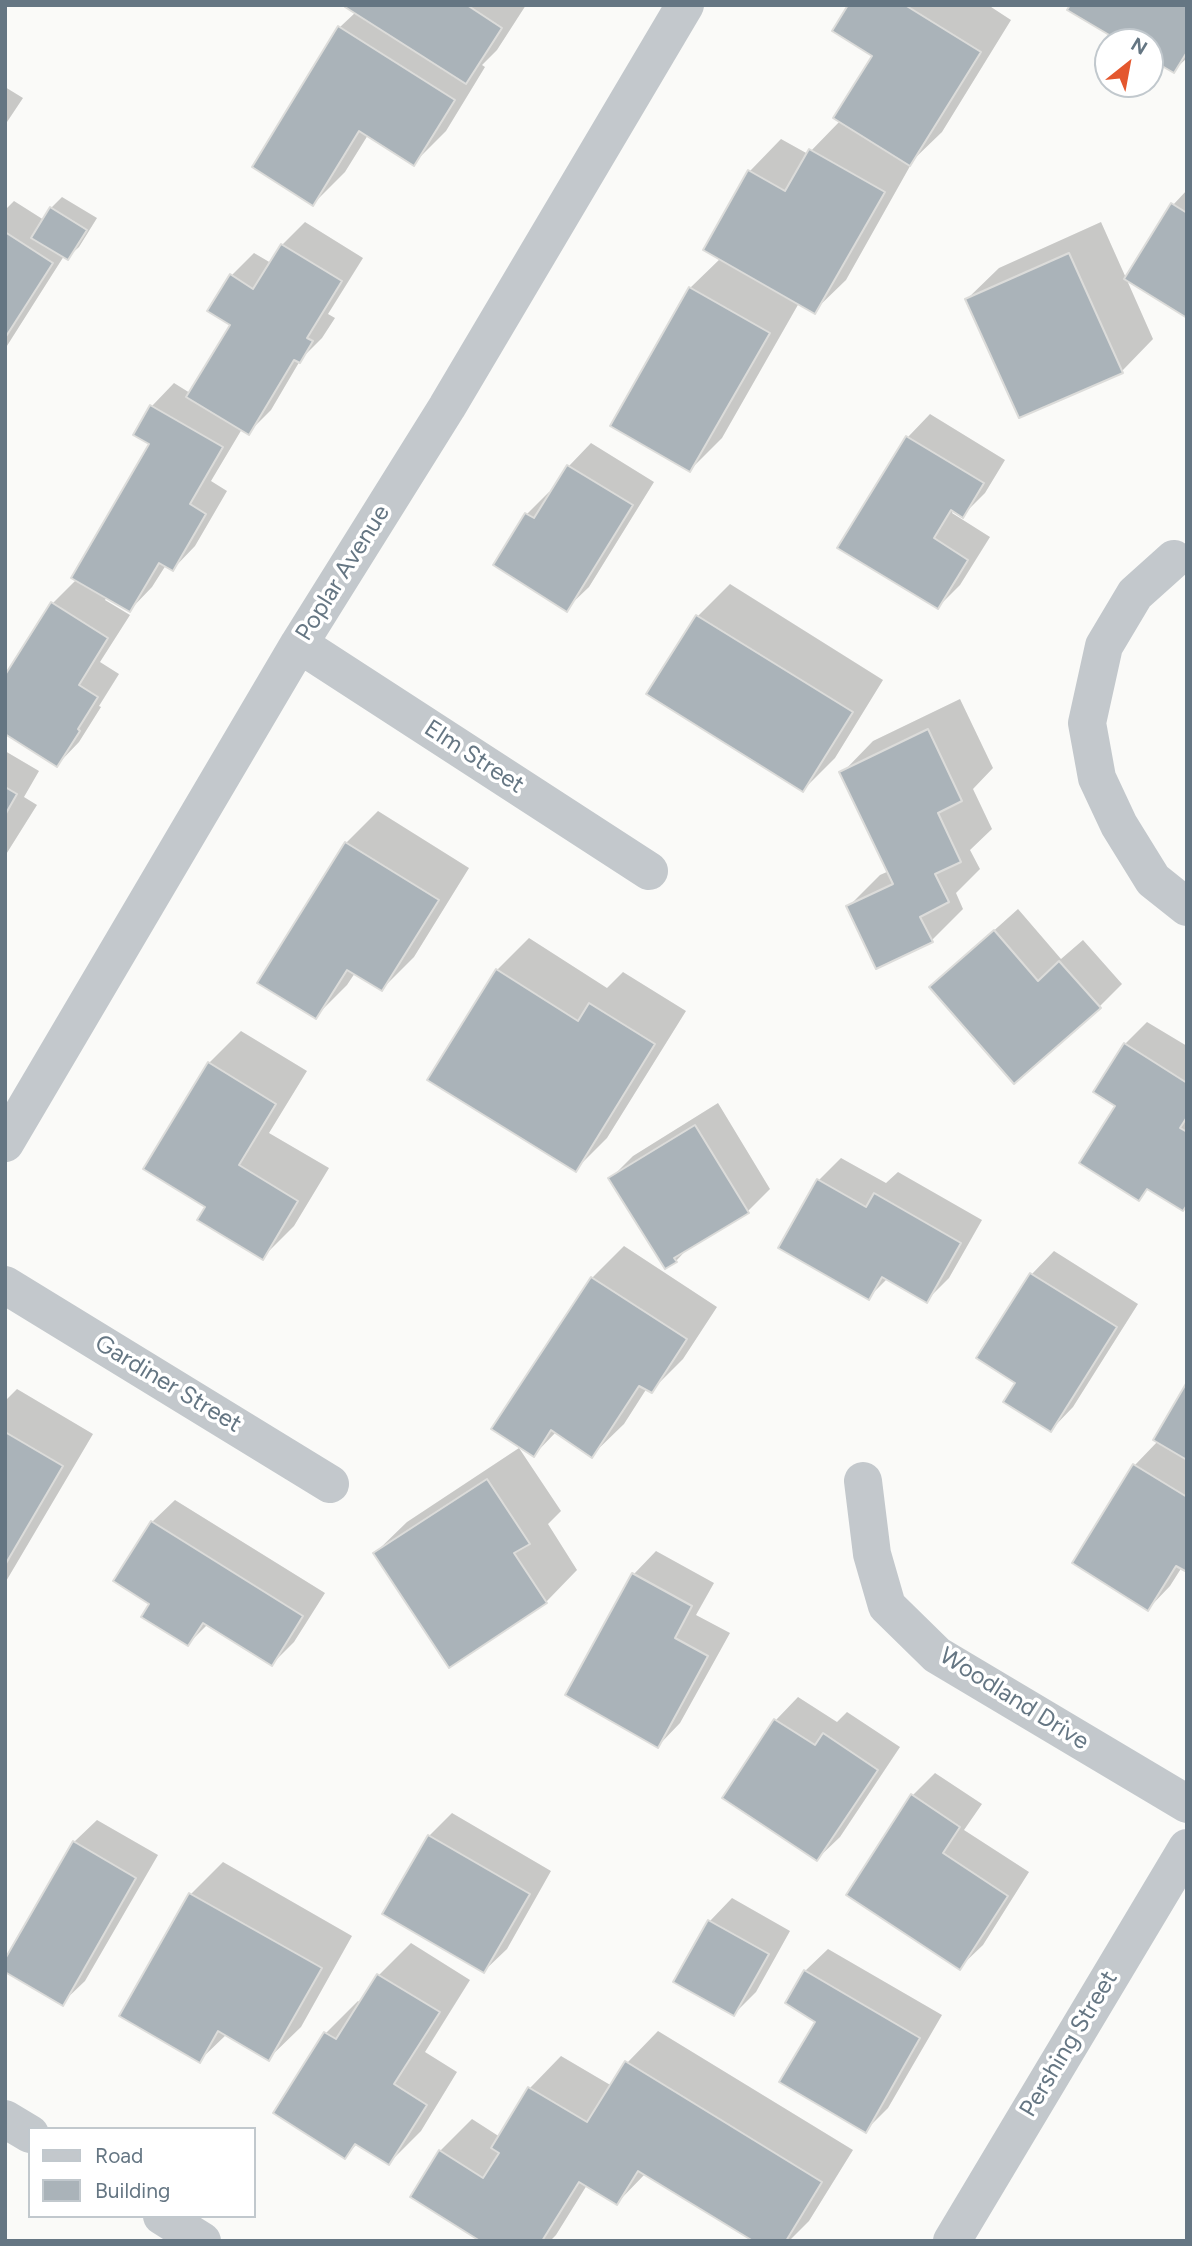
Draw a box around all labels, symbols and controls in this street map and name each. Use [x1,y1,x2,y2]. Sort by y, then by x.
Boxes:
north arrow [1094,28,1164,98]
text: N [1127,33,1151,60]
street label: Poplar Avenue [290,500,396,646]
street label: Elm Street [419,714,529,800]
street label: Gardiner Street [89,1329,247,1439]
street label: Woodland Drive [934,1642,1094,1756]
street label: Pershing Street [1014,1966,1124,2122]
legend [28,2127,256,2218]
text: Road [95,2143,143,2168]
text: Building [95,2178,170,2203]

